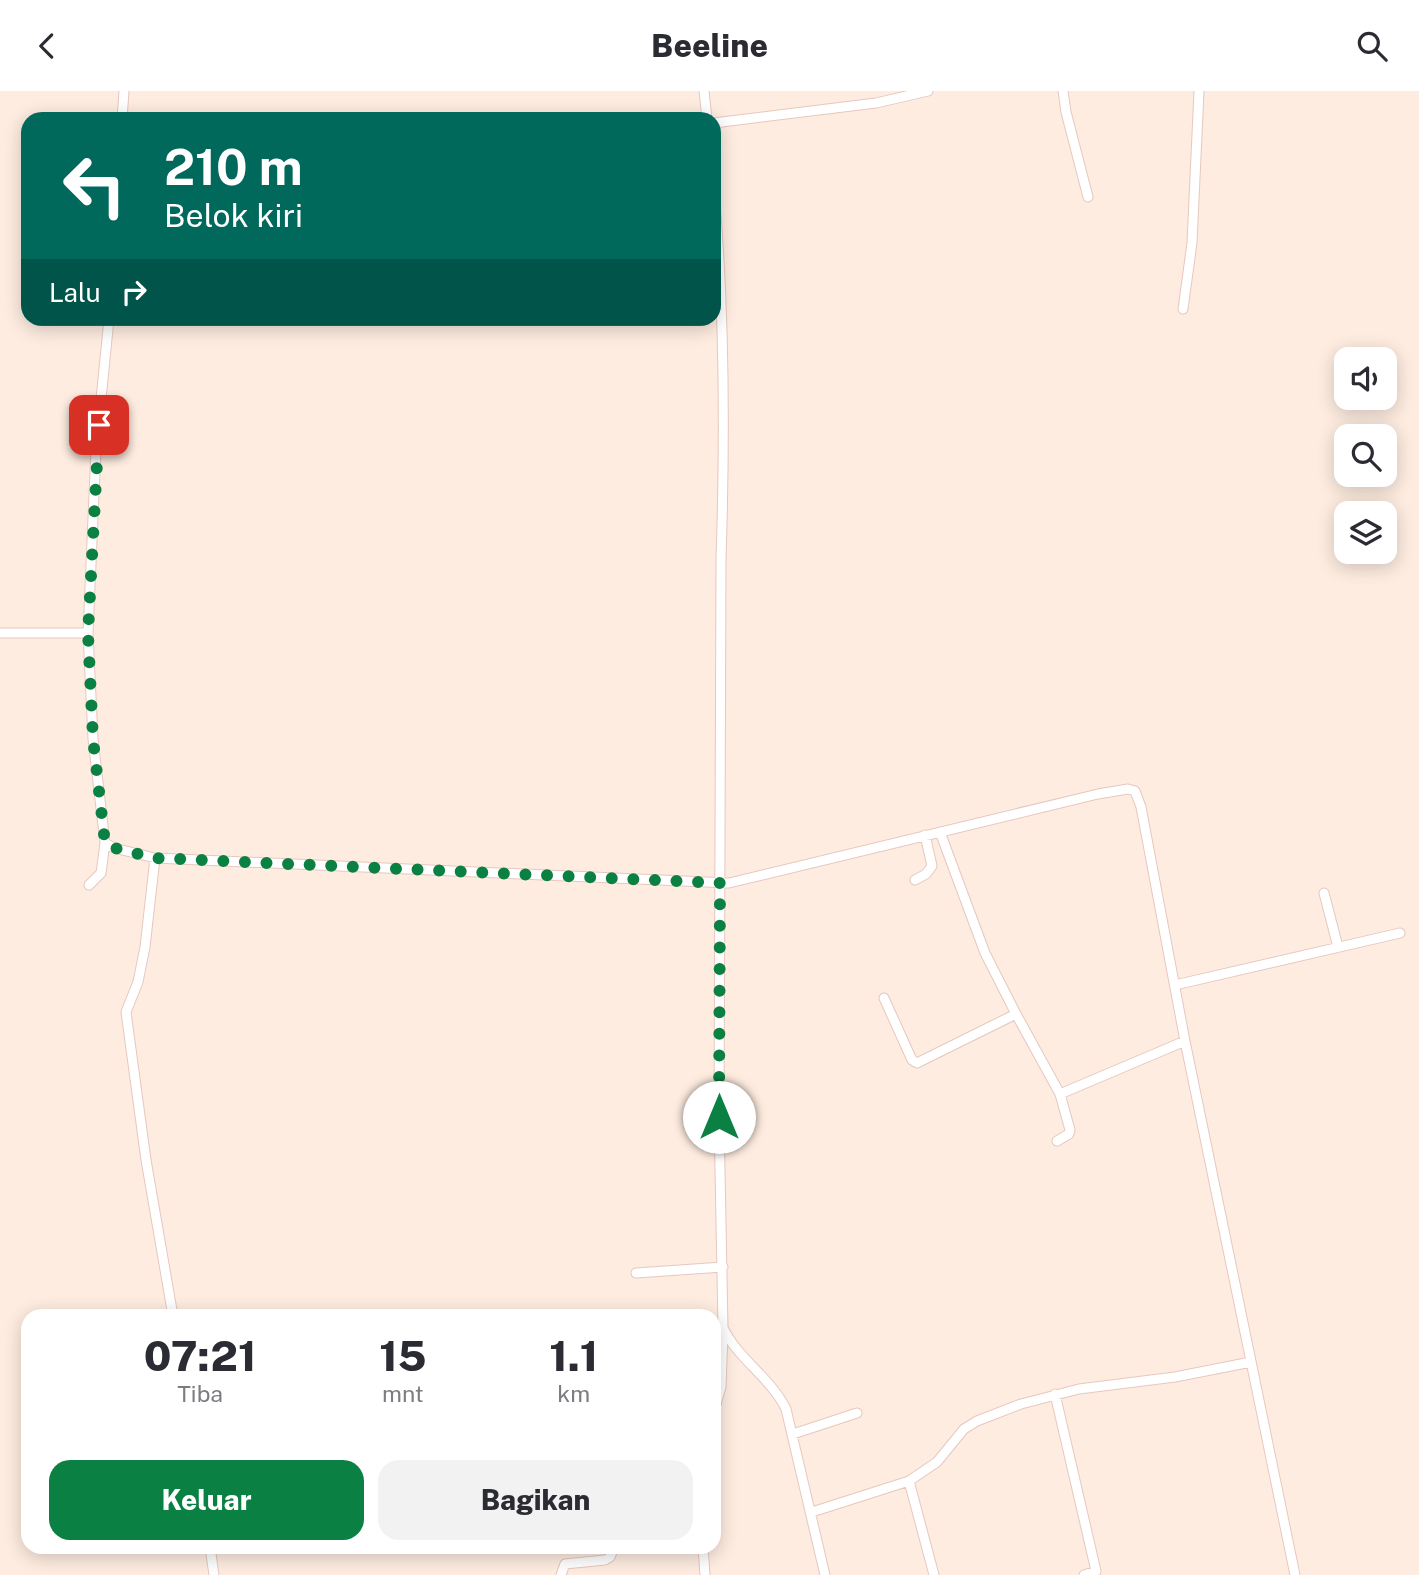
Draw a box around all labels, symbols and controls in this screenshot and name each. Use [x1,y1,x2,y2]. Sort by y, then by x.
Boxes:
icon: back [28,27,66,65]
text: Beeline [651,27,768,64]
icon: search [1353,27,1391,65]
text: 210 m [164,138,303,196]
icon: left [49,140,140,231]
text: Belok kiri [164,197,303,234]
icon: right [115,273,153,311]
text: Lalu [49,277,101,308]
map controls [1334,347,1397,564]
button: sound [1334,347,1397,410]
pin [69,395,129,455]
icon: arrive [80,406,118,444]
button: search [1334,424,1397,487]
button: layers [1334,501,1397,564]
position arrow [682,1080,756,1154]
text: 07:21 [144,1331,256,1380]
text: 15 [379,1331,427,1380]
text: 1.1 [549,1331,598,1380]
text: Tiba [177,1380,223,1407]
text: mnt [382,1380,424,1407]
text: km [557,1380,590,1407]
button: Keluar [49,1460,364,1540]
button: Bagikan [378,1460,693,1540]

